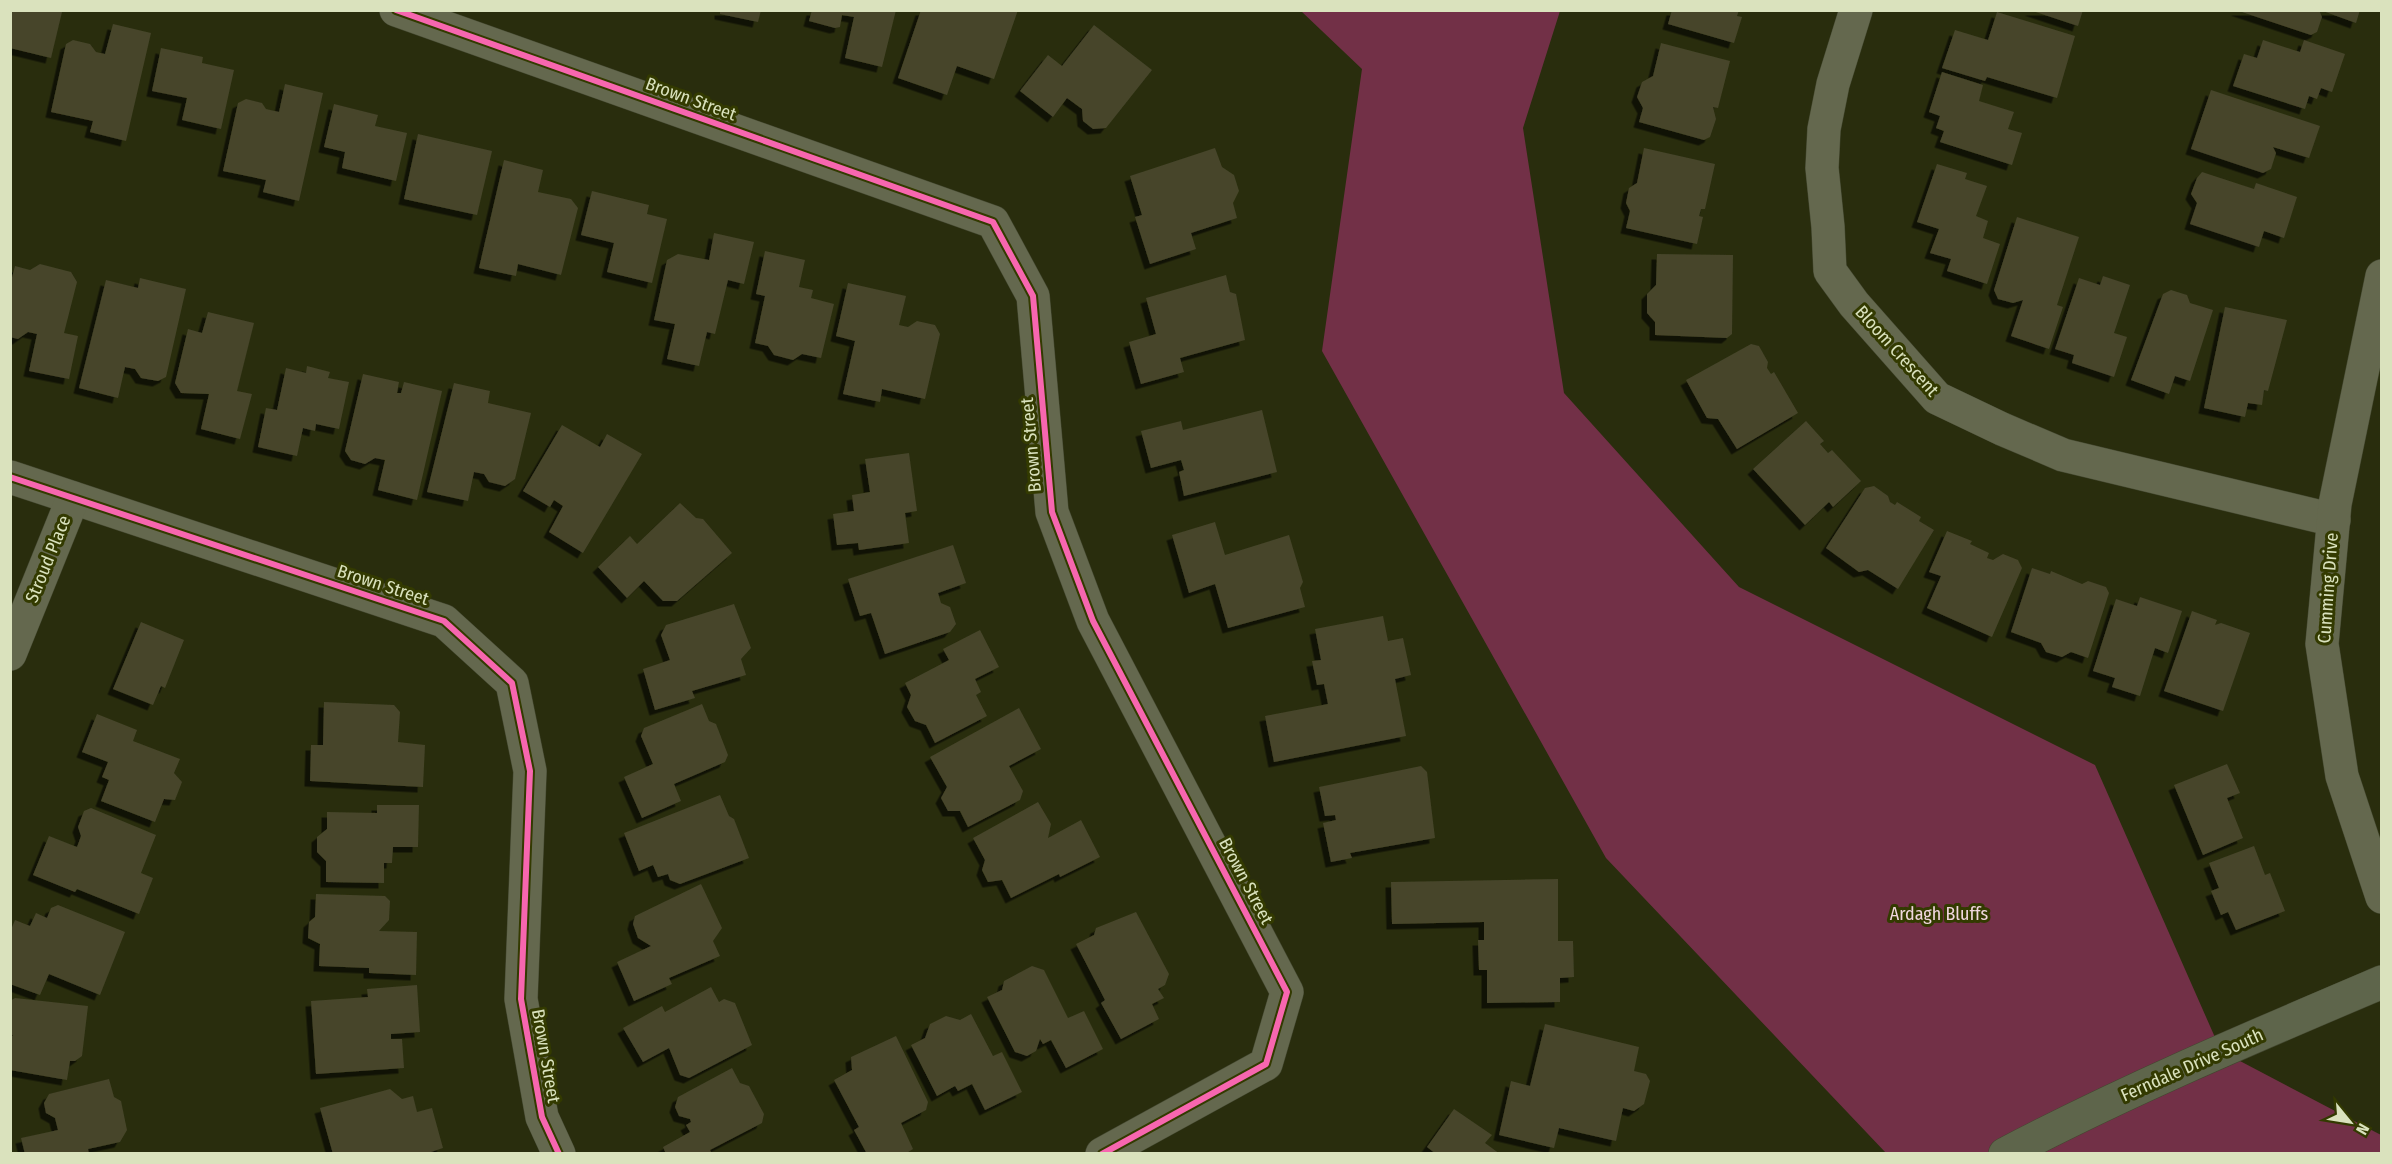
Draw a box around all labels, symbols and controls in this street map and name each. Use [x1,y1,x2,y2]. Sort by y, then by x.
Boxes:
street label: Brown Street [643,72,739,126]
street label: Bloom Crescent [1851,301,1944,401]
street label: Brown Street [1016,397,1046,493]
street label: Stroud Place [21,512,76,606]
street label: Cumming Drive [2313,532,2343,644]
street label: Brown Street [334,560,432,610]
street label: Brown Street [1214,834,1278,928]
park label: Ardagh Bluffs [1890,903,1988,925]
street label: Brown Street [527,1007,565,1105]
street label: Ferndale Drive South [2117,1024,2267,1106]
north arrow [2320,1092,2380,1152]
text: N [2352,1120,2373,1138]

